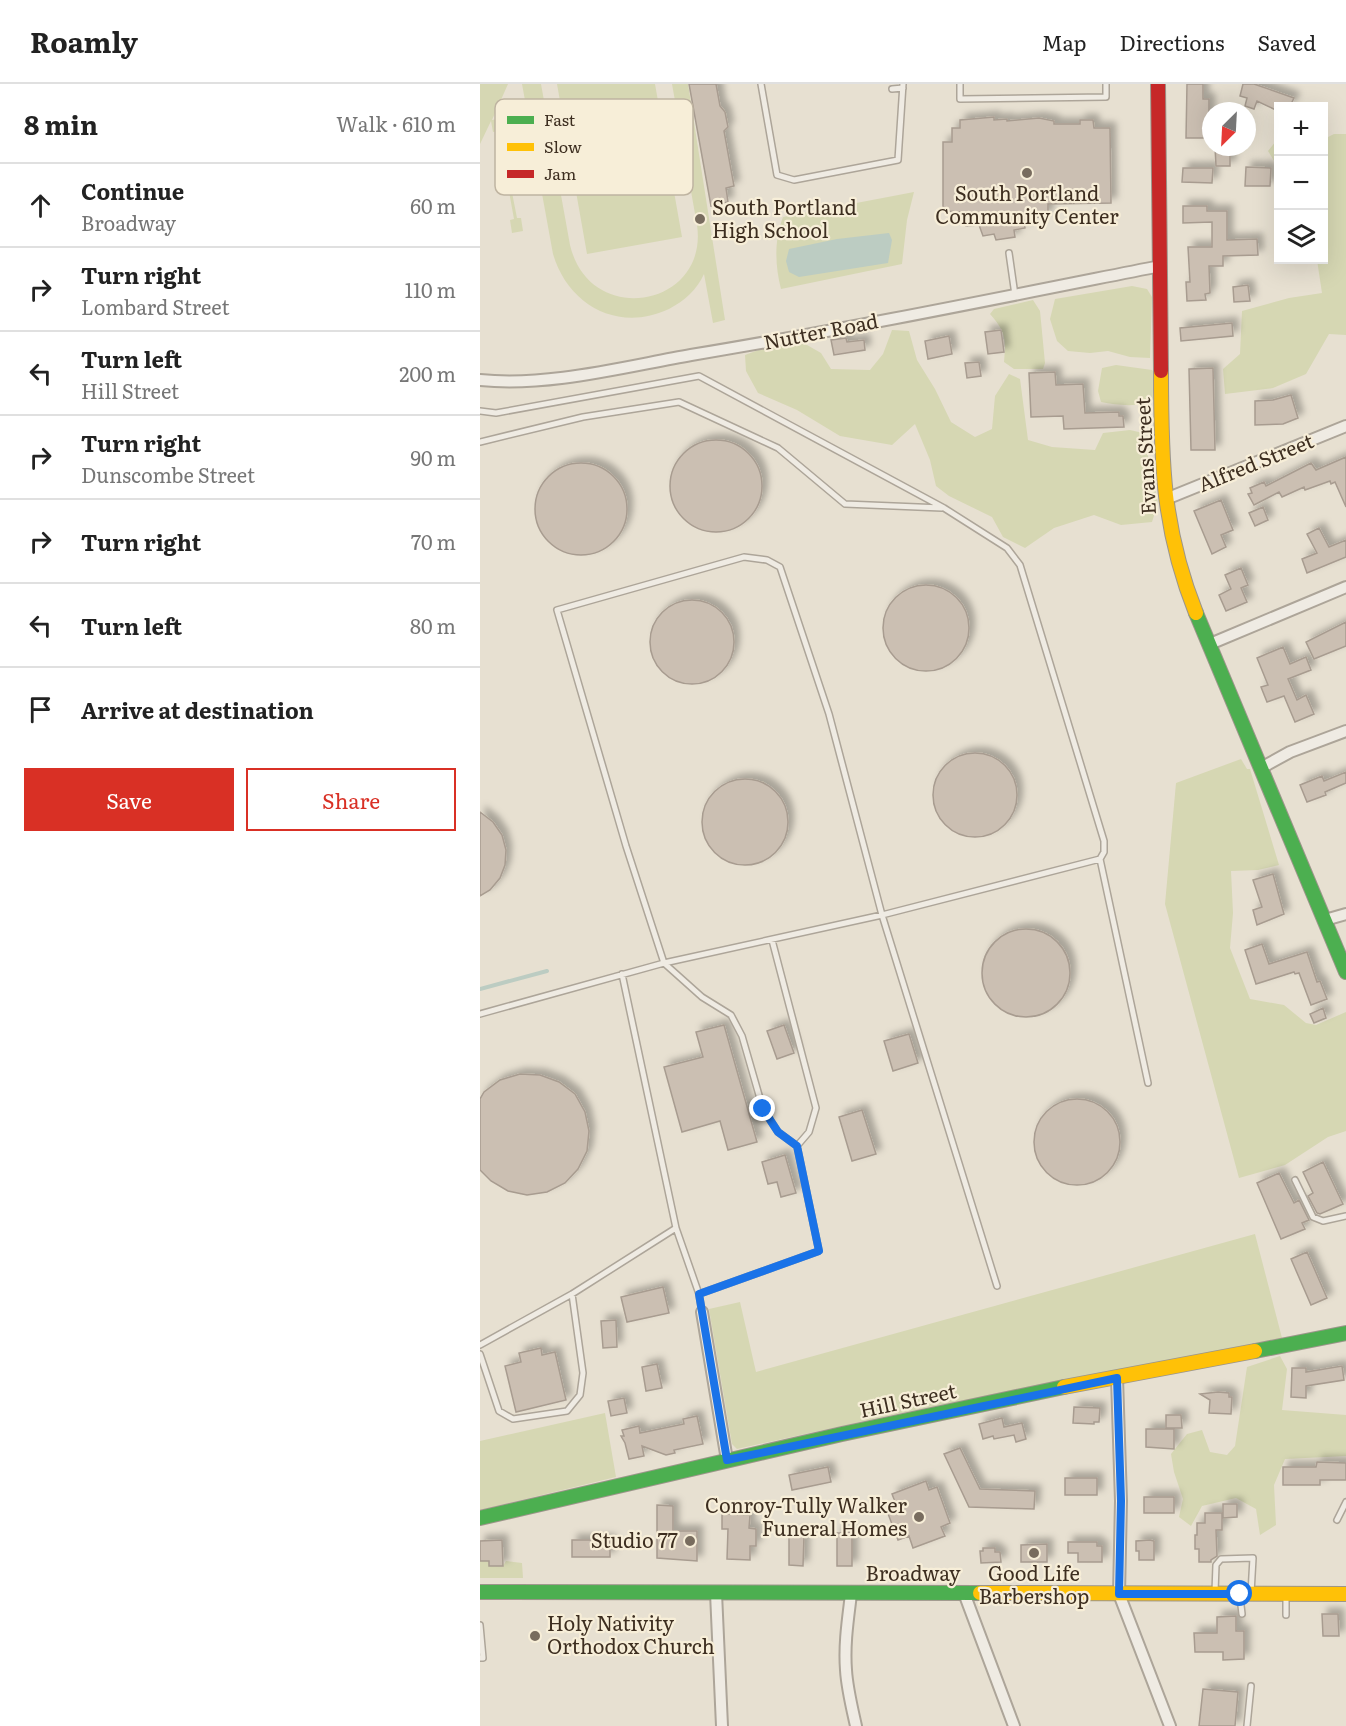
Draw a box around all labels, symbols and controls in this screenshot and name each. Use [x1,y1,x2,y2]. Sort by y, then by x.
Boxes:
text: Roamly [30,20,138,62]
text: Map [1042,26,1087,57]
text: Directions [1120,26,1225,57]
text: Saved [1258,26,1316,57]
legend [495,99,693,195]
north arrow [1202,102,1256,156]
map controls [1274,102,1328,264]
button: + [1274,102,1328,156]
text: 8 min [24,104,98,143]
text: Fast [544,107,576,131]
text: Walk · 610 m [336,108,456,138]
text: Slow [544,134,582,158]
button: − [1274,156,1328,210]
text: Jam [544,161,577,185]
marker: South Portland Community Center [1020,166,1034,180]
text: Continue [81,174,184,207]
place label: South Portland Community Center [935,177,1119,230]
icon: ahead [24,189,57,222]
text: 60 m [410,190,456,220]
place label: South Portland High School [712,191,857,244]
text: Broadway [81,207,176,237]
button: layers [1274,210,1328,264]
marker: South Portland High School [693,212,707,226]
text: Turn right [81,258,201,291]
icon: right [24,273,57,306]
text: 110 m [405,274,456,304]
text: Lombard Street [81,291,230,321]
street label: Nutter Road [761,304,881,356]
text: Turn left [81,342,182,375]
icon: left [24,357,57,390]
text: 200 m [399,358,456,388]
text: Hill Street [81,375,179,405]
street label: Evans Street [1126,397,1162,516]
street label: Alfred Street [1193,424,1318,498]
text: Turn right [81,426,201,459]
icon: right [24,441,57,474]
text: 90 m [411,442,456,472]
text: Dunscombe Street [81,459,255,489]
icon: right [24,525,57,558]
text: Turn right [81,525,201,558]
text: 70 m [411,526,456,556]
icon: left [24,609,57,642]
text: Turn left [81,609,182,642]
text: 80 m [410,610,456,640]
icon: arrive [24,693,57,726]
text: Arrive at destination [81,693,314,726]
button: Save [24,768,234,831]
button: Share [246,768,456,831]
route end [749,1095,775,1121]
street label: Hill Street [857,1374,959,1424]
place label: Conroy-Tully Walker Funeral Homes [705,1489,908,1542]
marker: Conroy-Tully Walker Funeral Homes [912,1510,926,1524]
place label: Studio 77 [591,1524,678,1554]
marker: Studio 77 [683,1534,697,1548]
marker: Good Life Barbershop [1027,1546,1041,1560]
street label: Broadway [866,1557,961,1587]
place label: Good Life Barbershop [979,1557,1089,1610]
route start [1226,1580,1252,1606]
place label: Holy Nativity Orthodox Church [547,1607,715,1660]
marker: Holy Nativity Orthodox Church [528,1629,542,1643]

